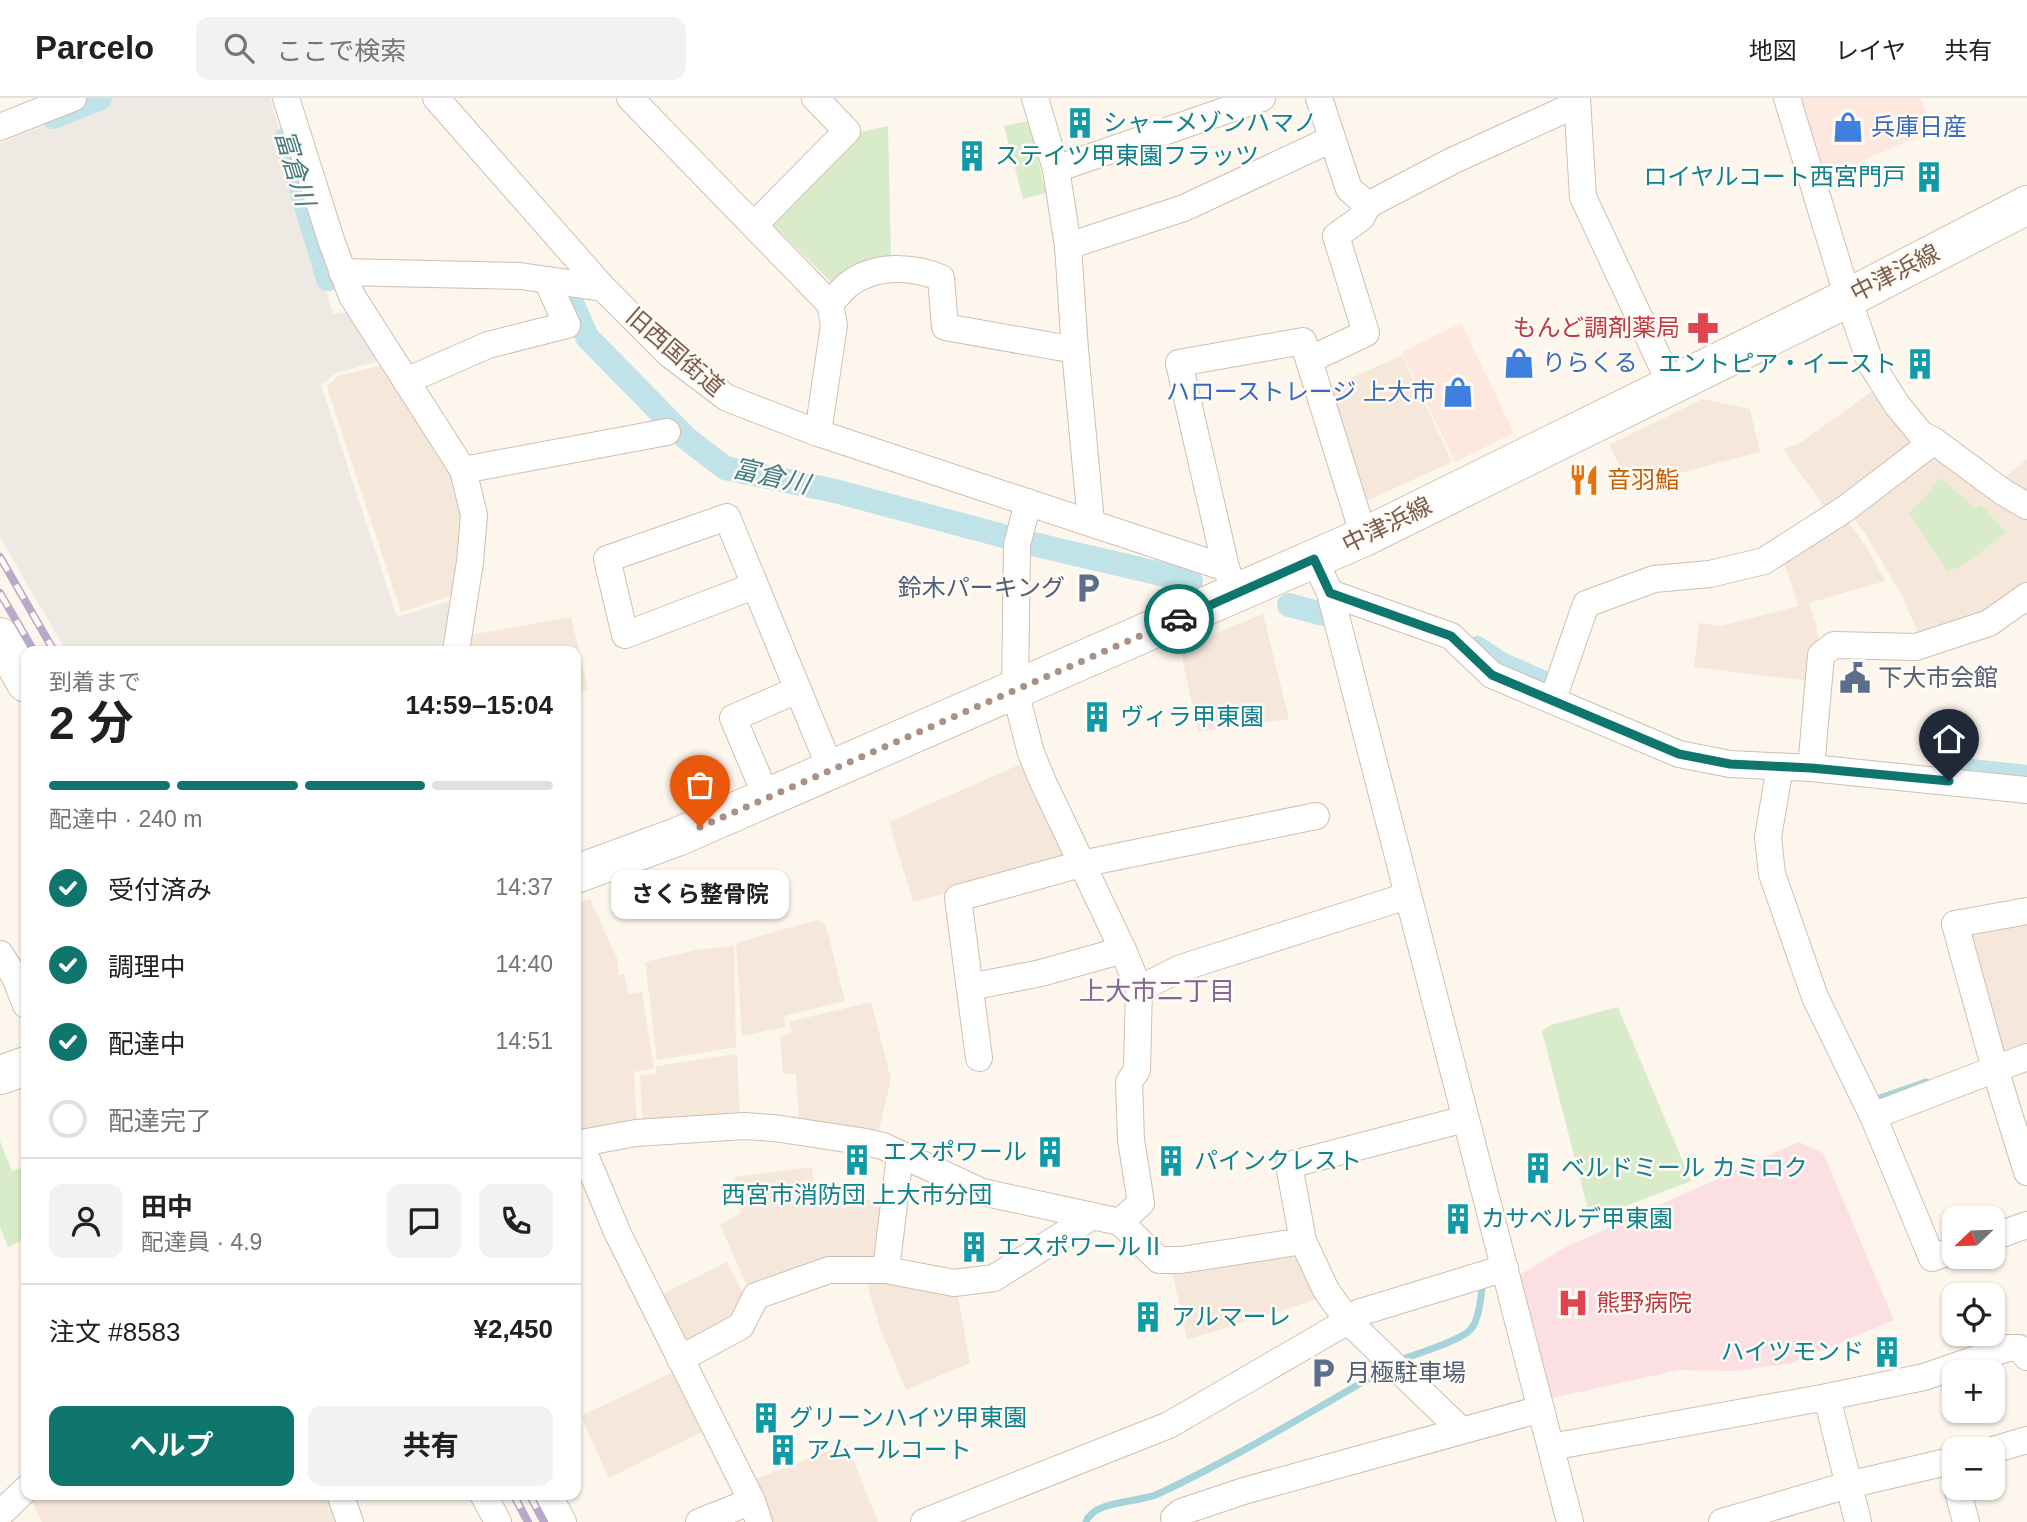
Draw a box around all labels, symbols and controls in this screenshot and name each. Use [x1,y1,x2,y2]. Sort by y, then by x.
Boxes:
search box [196,17,686,80]
text: Parcelo [35,29,154,66]
icon: search [220,29,258,67]
text: ここで検索 [276,36,406,66]
text: 地図 [1749,37,1797,64]
text: レイヤ [1835,37,1906,64]
text: 共有 [1944,37,1992,64]
building icon: シャーメゾンハマノ [1063,106,1097,140]
place label: シャーメゾンハマノ [1103,109,1317,136]
shop icon: 兵庫日産 [1831,110,1865,144]
place label: 兵庫日産 [1871,113,1967,140]
water label: 富倉川 [269,126,322,213]
building icon: ステイツ甲東園フラッツ [955,139,989,173]
place label: ステイツ甲東園フラッツ [995,142,1259,169]
building icon: ロイヤルコート西宮門戸 [1912,160,1946,194]
place label: ロイヤルコート西宮門戸 [1643,163,1906,190]
street label: 中津浜線 [1846,239,1944,306]
street label: 旧西国街道 [621,302,729,401]
pharmacy icon: もんど調剤薬局 [1686,311,1720,345]
place label: もんど調剤薬局 [1513,314,1680,341]
shop icon: りらくる [1502,346,1536,380]
building icon: エントピア・イースト [1903,347,1937,381]
place label: りらくる [1542,349,1638,376]
place label: エントピア・イースト [1658,350,1897,377]
shop icon: ハローストレージ 上大市 [1441,375,1475,409]
place label: ハローストレージ 上大市 [1166,378,1435,405]
water label: 富倉川 [730,453,815,500]
restaurant icon: 音羽鮨 [1567,463,1601,497]
place label: 音羽鮨 [1607,466,1679,493]
street label: 中津浜線 [1338,491,1436,558]
parking icon: 鈴木パーキング [1071,571,1105,605]
place label: 鈴木パーキング [898,574,1065,601]
courier [1144,584,1214,654]
icon: car [1160,600,1198,638]
public building icon: 下大市会館 [1838,661,1872,695]
place label: 下大市会館 [1878,664,1998,691]
text: 到着まで [49,669,141,695]
text: 14:59–15:04 [406,690,553,720]
text: 2 分 [49,697,133,749]
building icon: ヴィラ甲東園 [1080,700,1114,734]
place label: ヴィラ甲東園 [1120,703,1264,730]
pin [1919,709,1979,781]
icon: home [1930,720,1968,758]
pin [670,755,730,827]
icon: bag [681,766,719,804]
text: 配達中 · 240 m [49,806,202,832]
icon: check [49,869,87,907]
callout: さくら整骨院 [611,869,789,918]
text: 14:37 [495,874,553,900]
text: 受付済み [108,875,212,905]
text: さくら整骨院 [631,881,769,907]
icon: check [49,946,87,984]
text: 14:40 [495,951,553,977]
text: 調理中 [108,952,186,982]
district label: 上大市二丁目 [1079,976,1235,1006]
icon: check [49,1023,87,1061]
text: 14:51 [495,1028,553,1054]
text: 配達中 [108,1029,186,1059]
text: 配達完了 [108,1106,212,1136]
building icon: エスポワール [1033,1135,1067,1169]
place label: エスポワール [883,1138,1027,1165]
building icon: 西宮市消防団 上大市分団 [840,1143,874,1177]
building icon: パインクレスト [1154,1144,1188,1178]
place label: パインクレスト [1194,1147,1362,1174]
building icon: ベルドミール カミロク [1521,1151,1555,1185]
place label: ベルドミール カミロク [1561,1154,1808,1181]
place label: 西宮市消防団 上大市分団 [722,1181,992,1208]
button: person [49,1184,123,1258]
button: chat [387,1184,461,1258]
button: phone [479,1184,553,1258]
text: 田中 [141,1192,193,1222]
building icon: カサベルデ甲東園 [1441,1202,1475,1236]
place label: カサベルデ甲東園 [1481,1205,1673,1232]
north arrow [1942,1206,2006,1269]
map controls [1942,1206,2005,1500]
text: 配達員 · 4.9 [141,1229,262,1255]
building icon: エスポワールⅡ [957,1230,991,1264]
place label: エスポワールⅡ [997,1233,1165,1260]
button: locate [1942,1283,2005,1346]
hospital icon: 熊野病院 [1556,1286,1590,1320]
place label: 熊野病院 [1596,1289,1692,1316]
building icon: アルマーレ [1131,1300,1165,1334]
place label: アルマーレ [1171,1303,1291,1330]
text: ¥2,450 [473,1314,553,1344]
text: 注文 #8583 [49,1317,181,1347]
building icon: ハイツモンド [1870,1335,1904,1369]
place label: ハイツモンド [1720,1338,1864,1365]
parking icon: 月極駐車場 [1306,1356,1340,1390]
place label: 月極駐車場 [1346,1359,1466,1386]
button: + [1942,1360,2005,1423]
building icon: グリーンハイツ甲東園 [749,1401,783,1435]
place label: グリーンハイツ甲東園 [789,1404,1027,1431]
button: ヘルプ [49,1406,294,1486]
button: 共有 [308,1406,553,1486]
building icon: アムールコート [766,1433,800,1467]
place label: アムールコート [806,1436,972,1463]
button: − [1942,1437,2005,1500]

